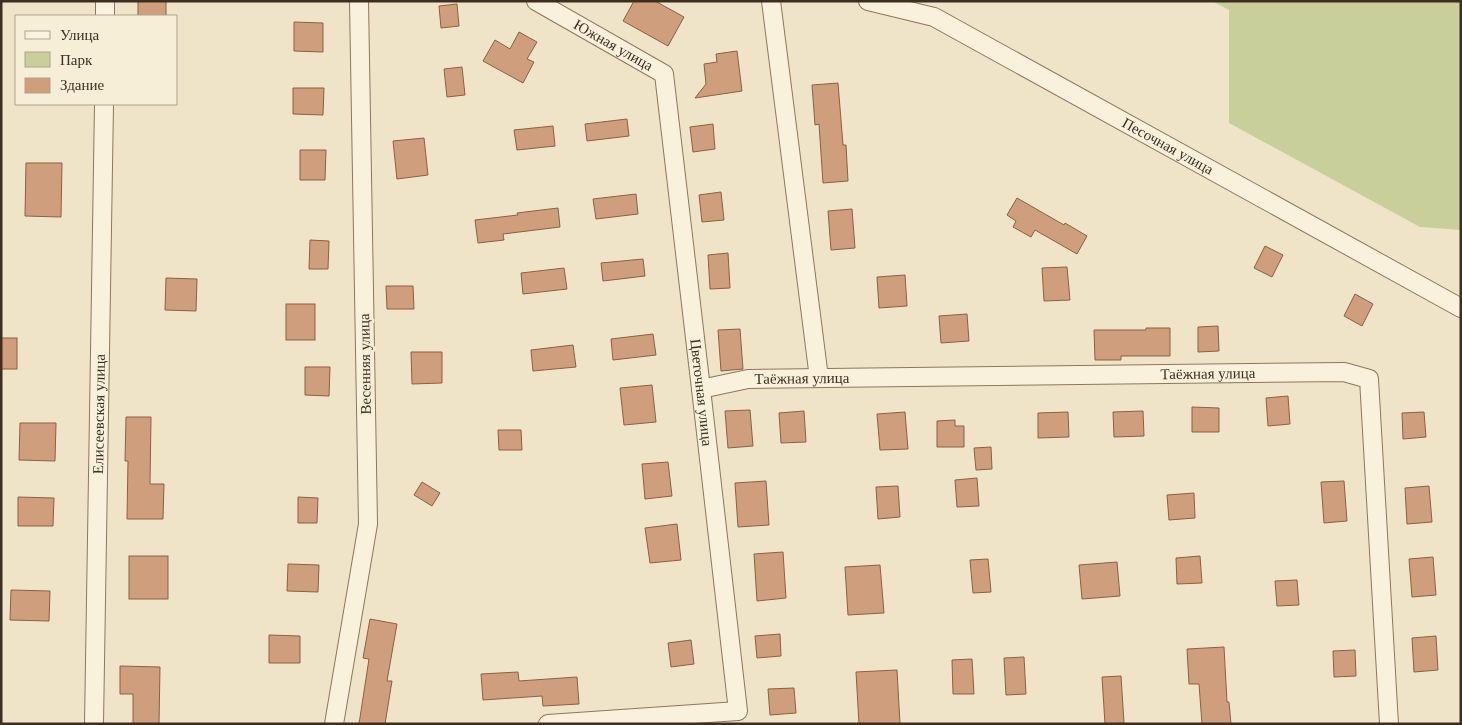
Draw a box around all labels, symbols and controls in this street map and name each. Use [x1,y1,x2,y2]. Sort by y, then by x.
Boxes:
legend [15,15,178,105]
street label: Южная улица [571,16,656,74]
text: Улица [60,27,99,43]
text: Парк [60,52,93,68]
text: Здание [60,77,104,93]
street label: Песочная улица [1119,115,1216,178]
street label: Весенняя улица [356,313,374,415]
street label: Цветочная улица [687,338,716,447]
street label: Елисеевская улица [90,354,108,474]
street label: Таёжная улица [1160,365,1256,382]
street label: Таёжная улица [754,370,850,387]

